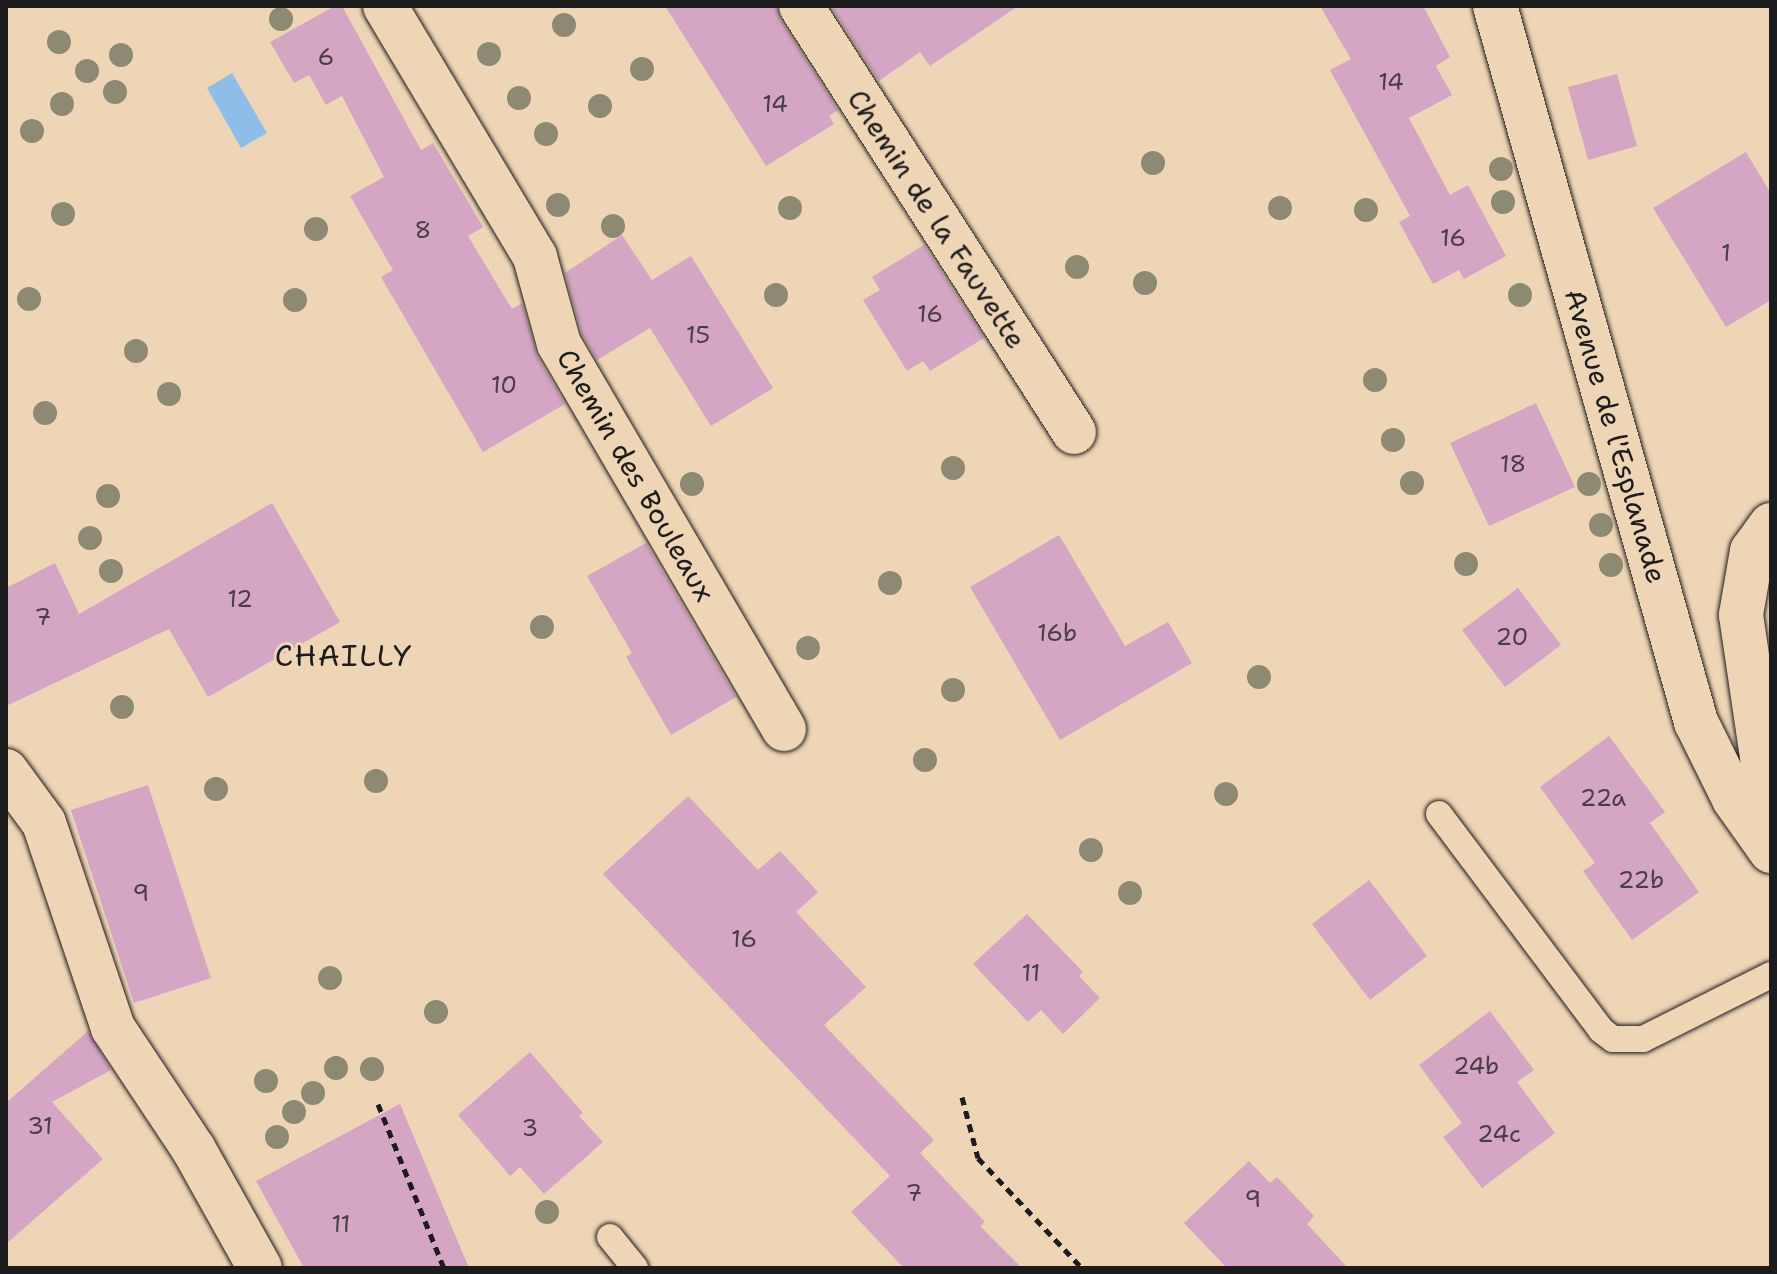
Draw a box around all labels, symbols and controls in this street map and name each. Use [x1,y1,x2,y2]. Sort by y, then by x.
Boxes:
house number: 6 [318,44,334,72]
house number: 14 [1378,69,1404,97]
street label: Chemin de la Fauvette [841,83,1033,355]
house number: 14 [762,91,788,119]
house number: 8 [415,217,431,245]
house number: 16 [1440,225,1466,253]
house number: 1 [1721,240,1731,268]
street label: Avenue de l'Esplanade [1558,285,1674,587]
house number: 16 [917,301,943,329]
house number: 15 [686,322,710,350]
street label: Chemin des Bouleaux [550,343,722,607]
house number: 10 [491,372,517,400]
house number: 18 [1500,451,1526,479]
house number: 12 [227,586,253,614]
house number: 7 [35,604,51,632]
house number: 16b [1037,620,1077,648]
house number: 20 [1496,624,1528,652]
district label: CHAILLY [275,638,413,674]
house number: 22a [1580,785,1626,813]
house number: 22b [1618,867,1664,895]
house number: 9 [133,880,149,908]
house number: 16 [731,926,757,954]
house number: 11 [1021,960,1041,988]
house number: 24b [1453,1053,1499,1081]
house number: 31 [27,1113,53,1141]
house number: 3 [522,1115,538,1143]
house number: 24c [1477,1121,1521,1149]
house number: 7 [906,1180,922,1208]
house number: 9 [1245,1186,1261,1214]
house number: 11 [331,1211,351,1239]

